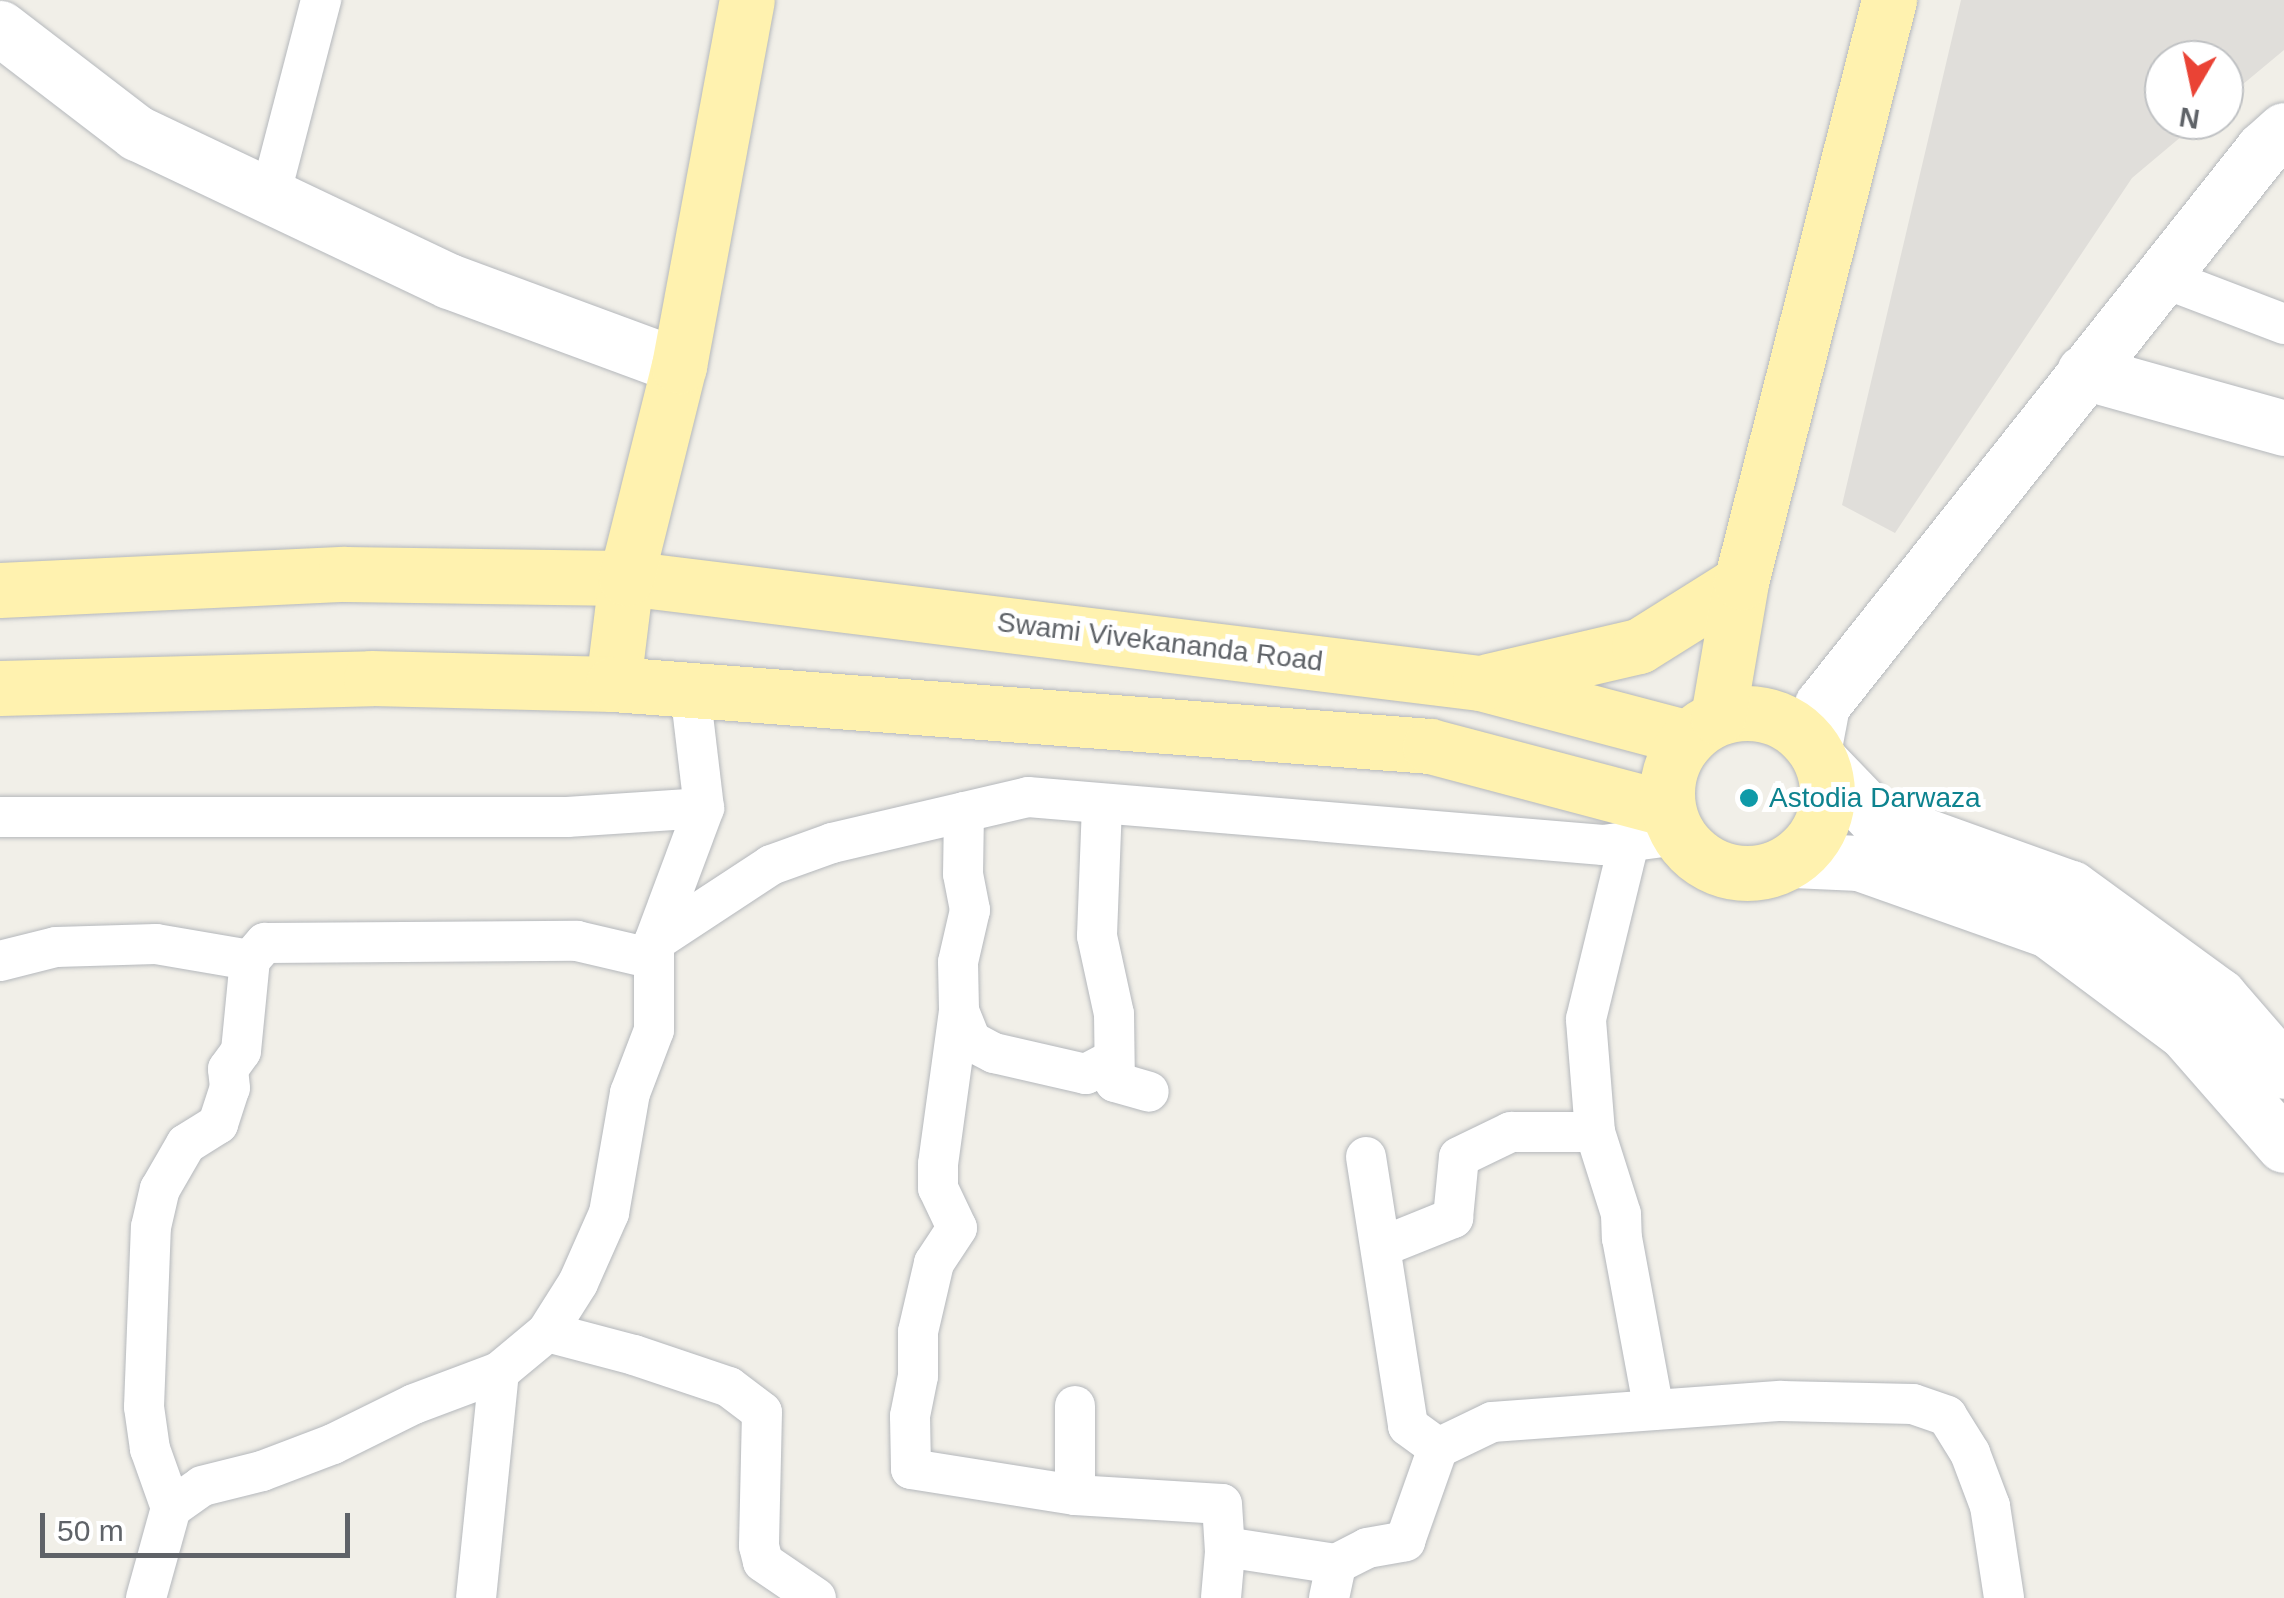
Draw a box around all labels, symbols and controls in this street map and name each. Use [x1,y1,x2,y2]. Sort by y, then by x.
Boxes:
north arrow [2144,40,2244,140]
text: N [2177,101,2202,135]
street label: Swami Vivekananda Road [995,605,1325,679]
place label: Astodia Darwaza [1769,781,1981,815]
marker: Astodia Darwaza [1738,787,1760,809]
scale bar [45,1493,355,1555]
text: 50 m [57,1514,124,1547]

